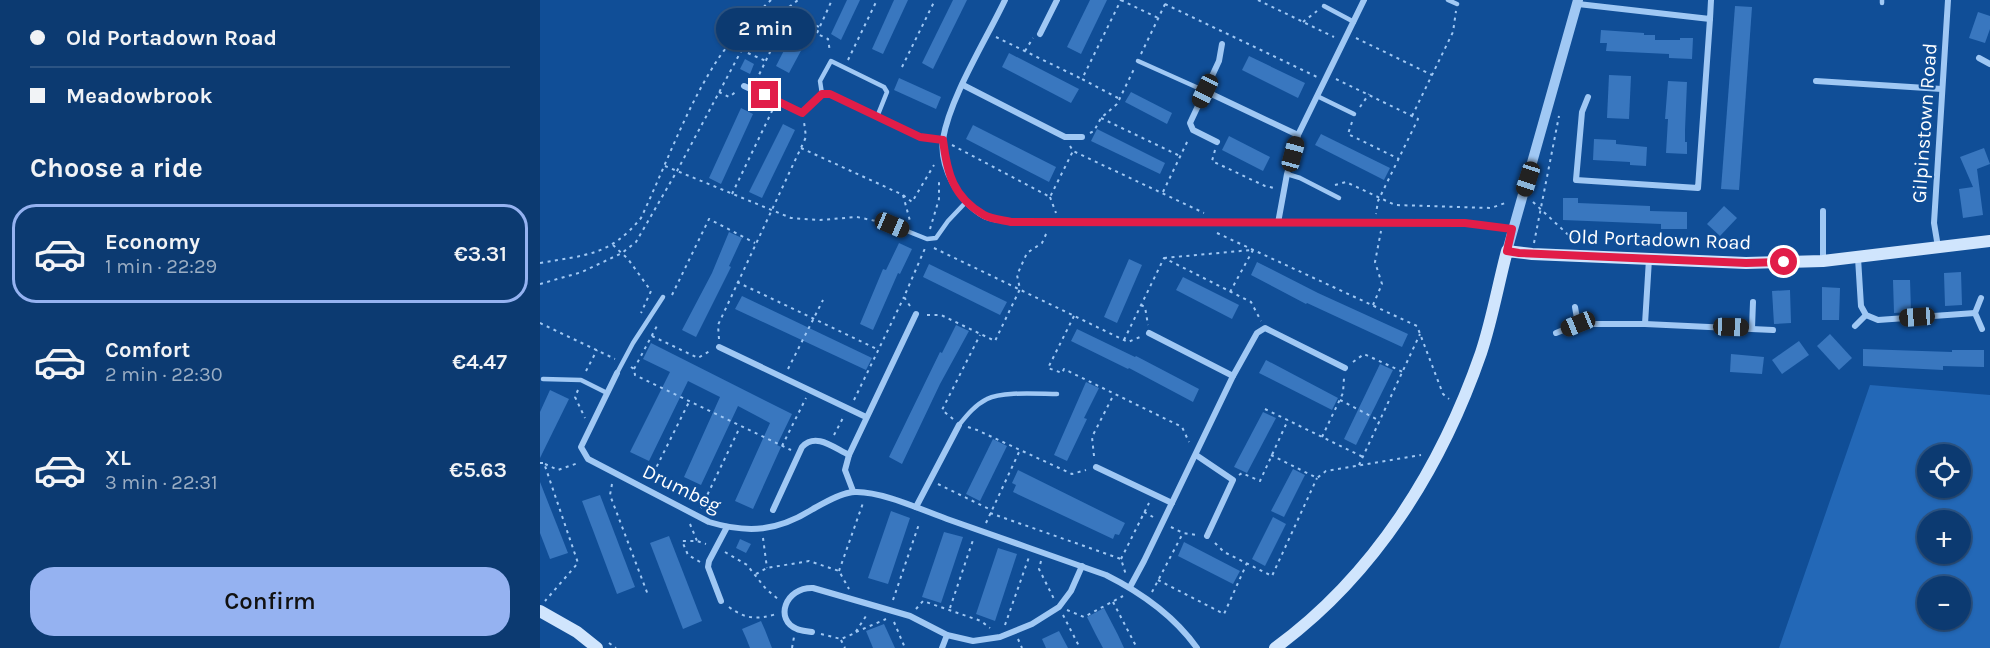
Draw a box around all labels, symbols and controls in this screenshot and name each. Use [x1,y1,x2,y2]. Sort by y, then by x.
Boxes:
callout: 2 min [716,8,814,50]
text: 2 min [738,17,793,40]
text: Old Portadown Road [66,25,277,51]
street label: Gilpinstown Road [1907,42,1942,204]
car [1189,71,1221,111]
route end [751,81,778,108]
text: Meadowbrook [66,83,212,109]
car [1280,134,1306,174]
text: Choose a ride [30,152,203,184]
car [1514,159,1542,199]
car [872,210,912,240]
street label: Old Portadown Road [1568,225,1752,254]
icon: car [33,227,87,281]
text: Economy [105,229,200,255]
text: €3.31 [454,241,507,267]
route start [1770,248,1797,275]
text: 1 min · 22:29 [105,255,217,278]
car [1898,307,1936,327]
car [1558,309,1598,339]
car [1713,317,1749,337]
icon: car [33,335,87,389]
text: Comfort [105,337,190,363]
text: €4.47 [452,349,507,375]
text: 2 min · 22:30 [105,363,223,386]
icon: car [33,443,87,497]
map controls [1917,444,1971,630]
button: locate [1917,444,1971,498]
text: XL [105,445,131,471]
text: €5.63 [449,457,507,483]
street label: Drumbeg [639,460,725,517]
text: 3 min · 22:31 [105,471,218,494]
button: + [1917,510,1971,564]
button: Confirm [30,567,510,636]
button: − [1917,576,1971,630]

